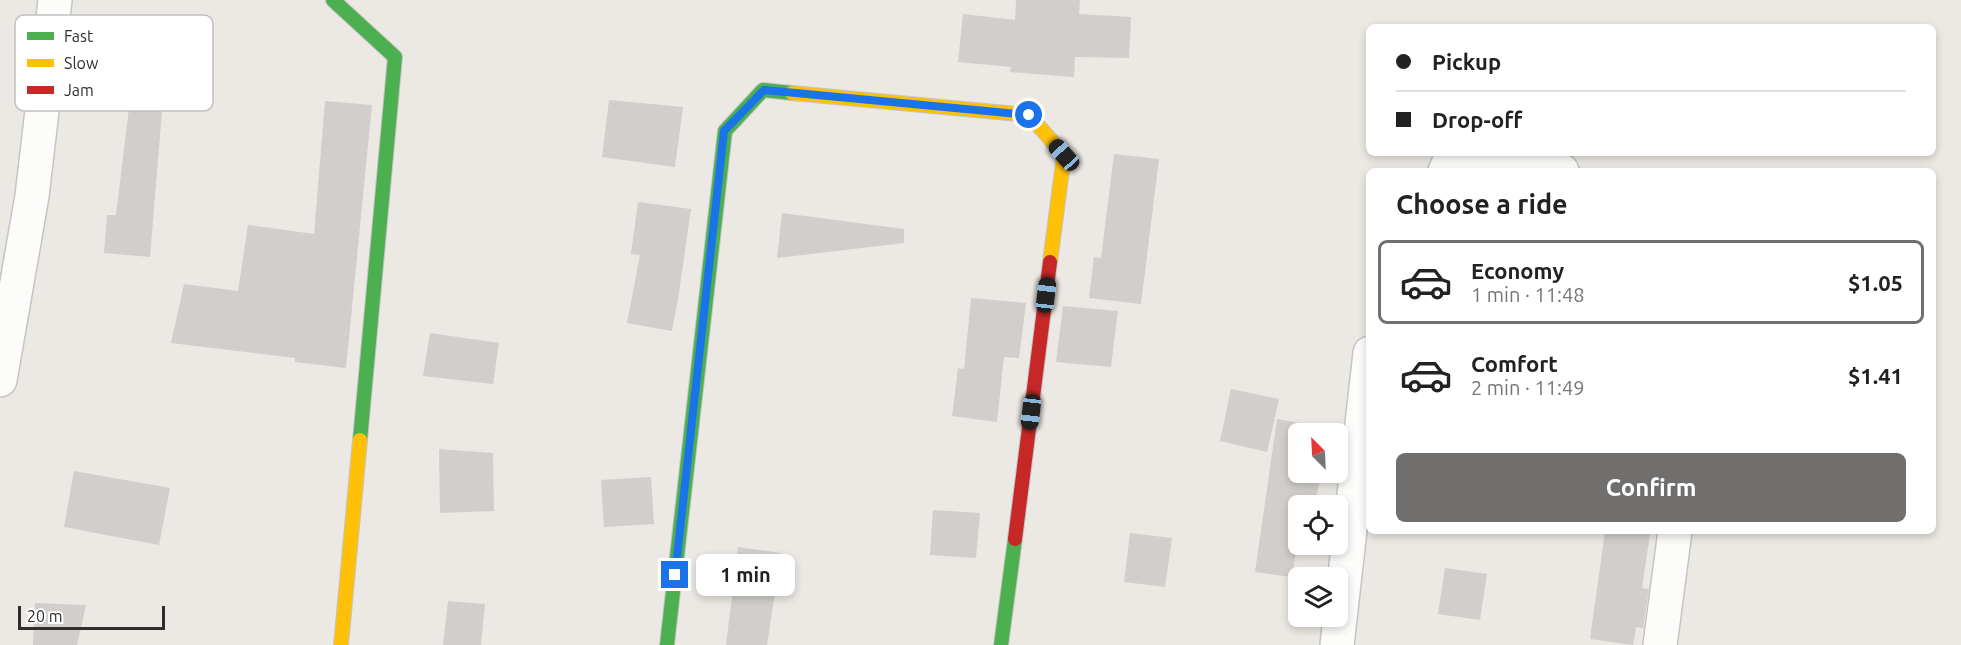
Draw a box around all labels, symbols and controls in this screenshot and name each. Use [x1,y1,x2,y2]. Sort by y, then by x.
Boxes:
legend [15,15,213,111]
text: Fast [64,27,94,45]
text: Pickup [1432,49,1501,74]
text: Slow [64,54,99,72]
text: Jam [64,81,94,99]
route start [1015,101,1042,128]
text: Drop-off [1432,107,1522,132]
car [1045,136,1083,174]
text: Choose a ride [1396,189,1568,219]
icon: car [1399,255,1453,309]
text: Economy [1471,258,1564,283]
text: $1.05 [1848,270,1903,295]
car [1035,276,1057,314]
text: 1 min · 11:48 [1471,283,1585,306]
icon: car [1399,348,1453,402]
text: Comfort [1471,351,1558,376]
text: $1.41 [1848,363,1903,388]
text: 2 min · 11:49 [1471,376,1585,399]
car [1020,393,1042,431]
north arrow [1288,423,1348,483]
map controls [1288,423,1348,627]
button: Confirm [1396,453,1906,522]
button: locate [1288,495,1348,555]
callout: 1 min [696,554,795,596]
route end [661,561,688,588]
text: 1 min [720,563,771,586]
button: layers [1288,567,1348,627]
scale bar [18,603,165,630]
text: 20 m [27,607,63,625]

